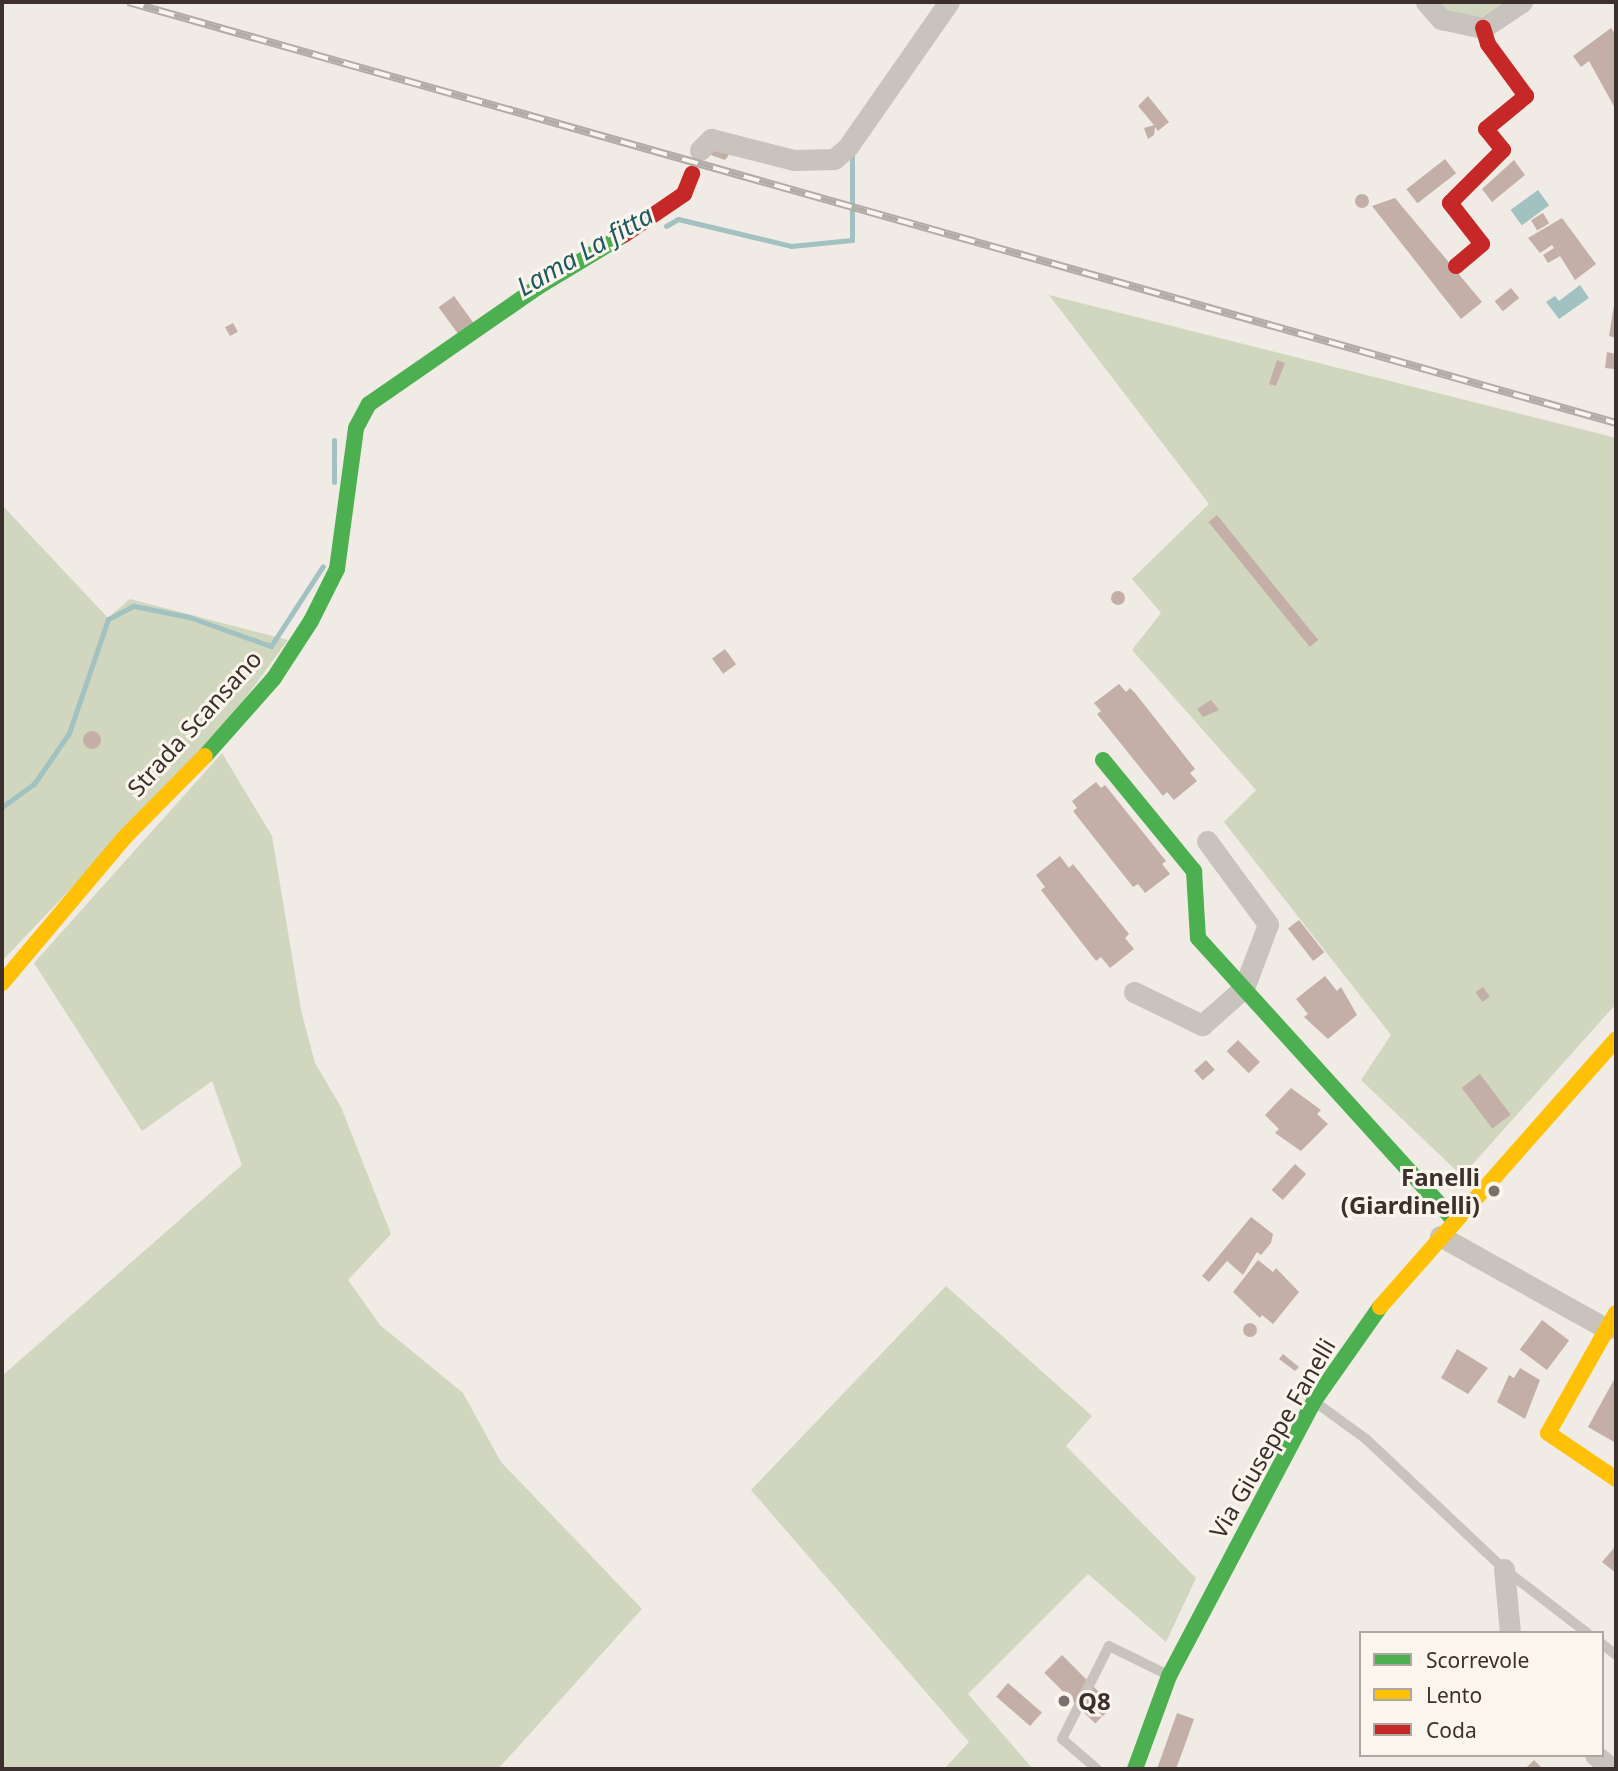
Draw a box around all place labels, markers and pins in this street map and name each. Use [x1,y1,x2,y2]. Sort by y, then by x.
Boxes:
place label: Fanelli (Giardinelli) [1341,1163,1480,1219]
marker: Fanelli (Giardinelli) [1486,1183,1502,1199]
place label: Q8 [1078,1687,1111,1715]
marker: Q8 [1056,1693,1072,1709]

